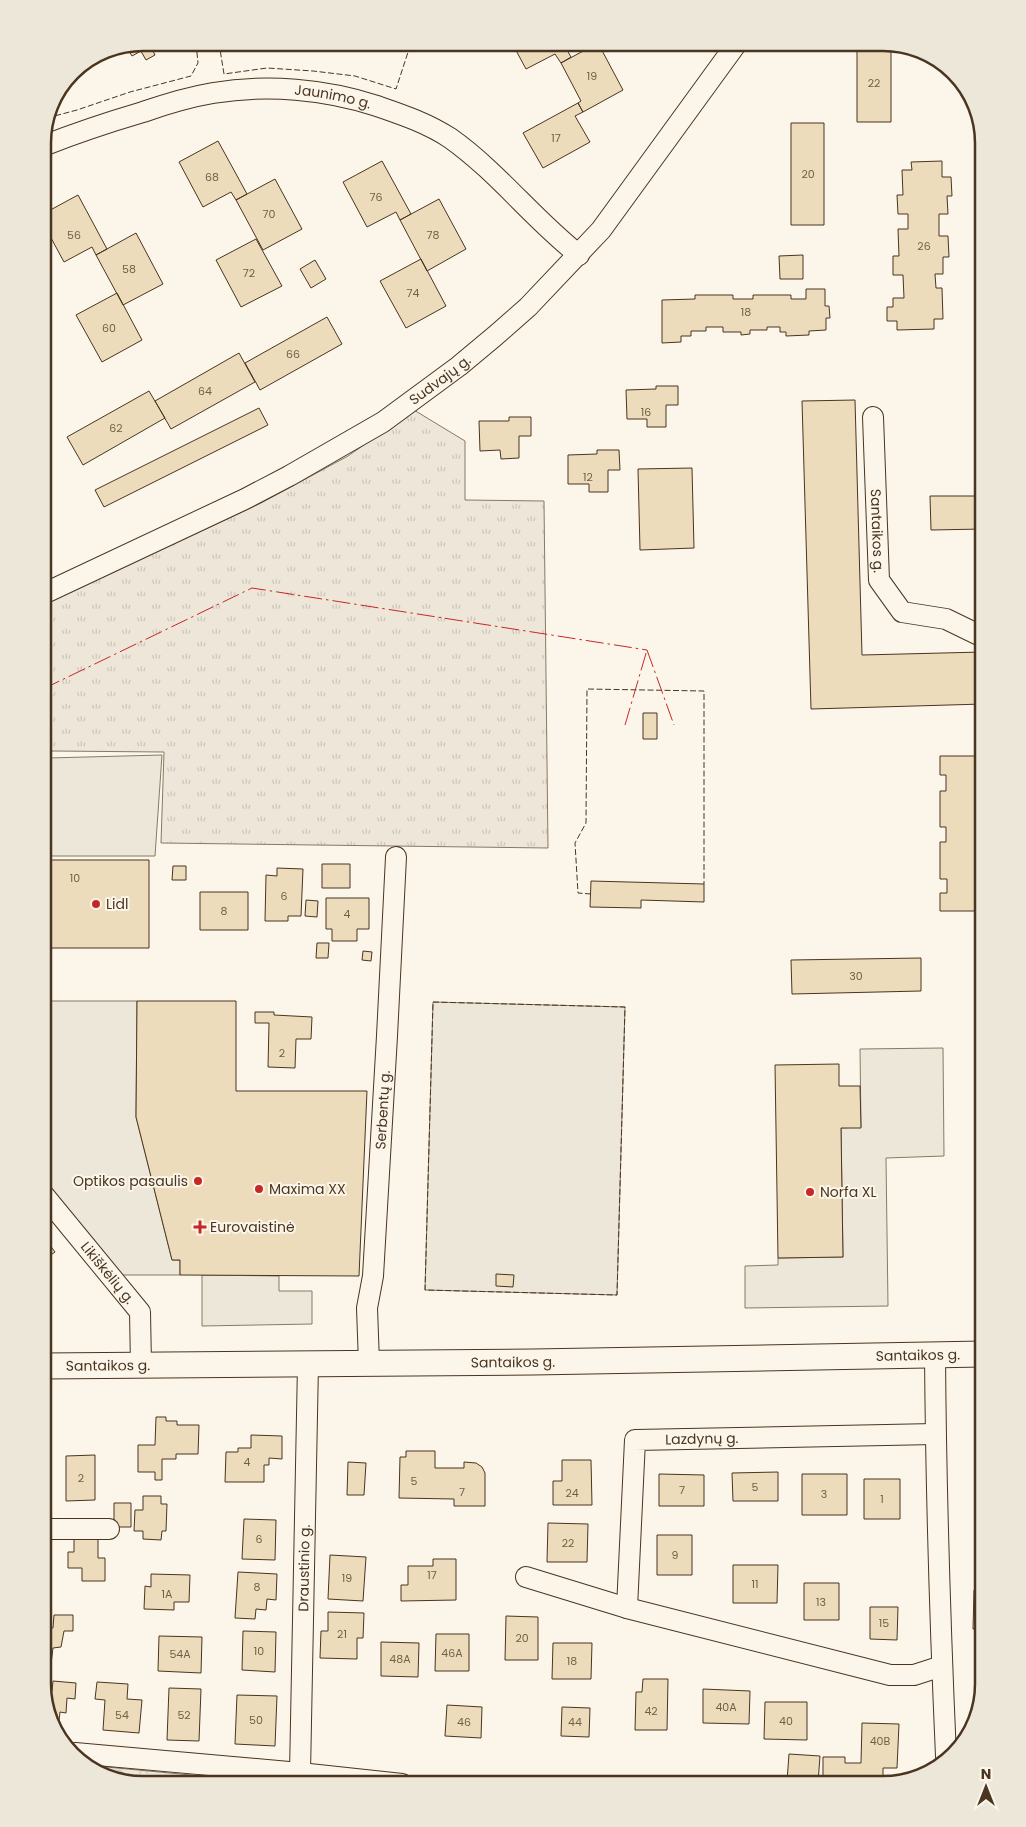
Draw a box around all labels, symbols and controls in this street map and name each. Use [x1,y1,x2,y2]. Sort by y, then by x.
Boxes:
house number: 19 [587,68,597,84]
house number: 22 [868,75,880,91]
street label: Jaunimo g. [294,80,374,114]
house number: 17 [551,130,561,146]
house number: 20 [801,166,815,182]
house number: 68 [205,169,219,185]
house number: 76 [370,189,383,205]
house number: 70 [263,206,276,222]
house number: 56 [67,227,81,243]
house number: 78 [427,227,440,243]
house number: 26 [917,238,931,254]
house number: 58 [122,261,136,277]
house number: 72 [243,265,255,281]
house number: 74 [407,285,420,301]
house number: 18 [741,304,751,320]
house number: 60 [102,320,116,336]
house number: 66 [286,346,300,362]
street label: Sudvajų g. [405,350,475,410]
house number: 64 [198,383,212,399]
house number: 16 [641,404,651,420]
house number: 62 [109,420,123,436]
house number: 12 [583,469,593,485]
street label: Santaikos g. [866,488,889,573]
house number: 10 [70,870,80,886]
house number: 6 [281,888,288,904]
place label: Lidl [106,894,128,914]
marker: Lidl [90,898,102,910]
house number: 8 [221,903,228,919]
house number: 4 [344,906,351,922]
house number: 30 [849,968,863,984]
house number: 2 [279,1045,285,1061]
street label: Serbentų g. [370,1070,395,1150]
place label: Optikos pasaulis [73,1171,188,1191]
marker: Optikos pasaulis [192,1175,204,1187]
place label: Maxima XX [269,1179,346,1199]
place label: Norfa XL [820,1182,877,1202]
marker: Maxima XX [253,1183,265,1195]
marker: Norfa XL [804,1186,816,1198]
place label: Eurovaistinė [210,1217,295,1237]
marker: Eurovaistinė [194,1221,206,1233]
street label: Likiškėlių g. [76,1237,139,1308]
street label: Santaikos g. [876,1344,960,1366]
street label: Santaikos g. [471,1352,555,1373]
street label: Santaikos g. [66,1355,150,1376]
street label: Lazdynų g. [665,1428,739,1449]
house number: 4 [244,1454,251,1470]
house number: 2 [78,1470,84,1486]
house number: 5 [411,1473,418,1489]
house number: 5 [752,1479,759,1495]
house number: 7 [679,1482,685,1498]
house number: 7 [459,1484,465,1500]
house number: 24 [565,1485,579,1501]
house number: 3 [821,1486,827,1502]
house number: 1 [880,1491,884,1507]
street label: Draustinio g. [293,1524,315,1612]
house number: 6 [256,1531,263,1547]
house number: 22 [562,1535,574,1551]
house number: 9 [672,1547,679,1563]
house number: 17 [427,1567,437,1583]
house number: 19 [342,1570,352,1586]
house number: 11 [751,1576,759,1592]
house number: 8 [254,1579,261,1595]
house number: 1A [162,1586,173,1602]
house number: 13 [816,1594,826,1610]
house number: 15 [879,1615,889,1631]
house number: 21 [337,1626,347,1642]
house number: 20 [515,1630,529,1646]
house number: 10 [254,1643,264,1659]
house number: 46A [441,1645,463,1661]
house number: 54A [169,1646,191,1662]
house number: 48A [389,1651,411,1667]
house number: 18 [567,1653,577,1669]
house number: 40A [715,1699,737,1715]
house number: 42 [644,1703,658,1719]
house number: 54 [115,1707,129,1723]
house number: 52 [177,1707,191,1723]
house number: 50 [249,1712,263,1728]
house number: 40 [779,1713,793,1729]
house number: 46 [457,1714,471,1730]
house number: 44 [568,1714,582,1730]
house number: 40B [870,1733,891,1749]
north arrow [961,1762,1011,1812]
text: N [981,1764,991,1784]

